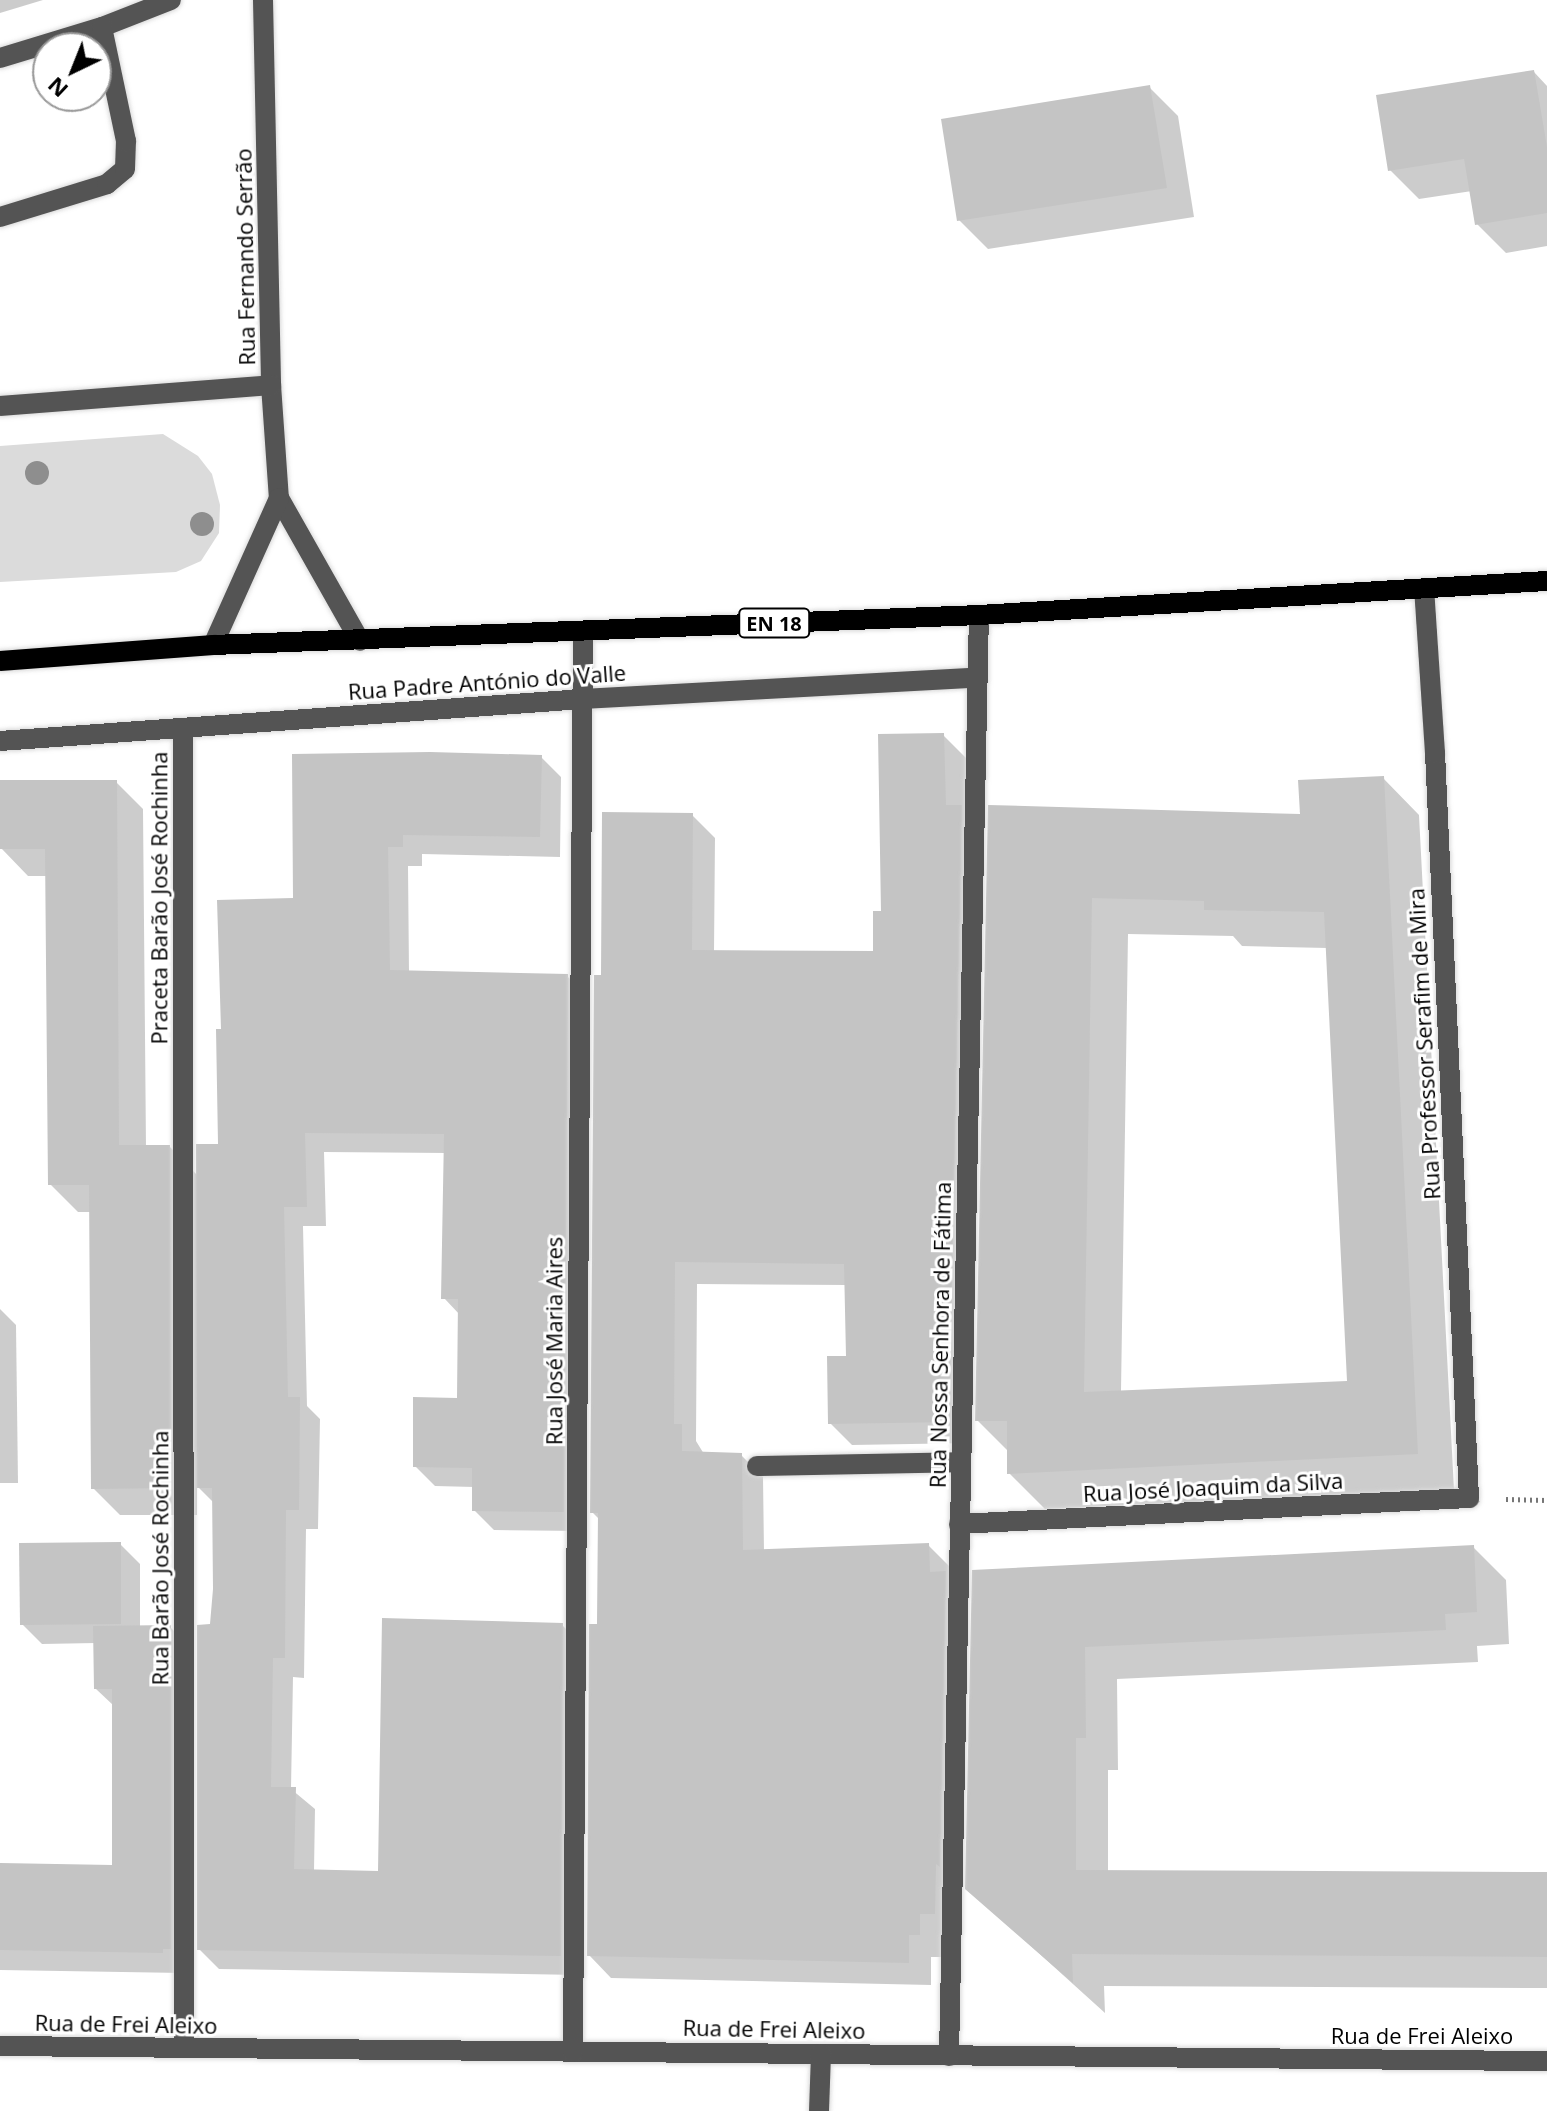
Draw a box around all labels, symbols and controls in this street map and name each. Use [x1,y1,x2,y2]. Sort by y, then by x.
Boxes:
north arrow [32,32,112,112]
text: N [40,71,74,105]
street label: Rua Fernando Serrão [230,148,260,366]
road number: EN 18 [738,607,810,639]
street label: Rua Padre António do Valle [347,659,627,705]
street label: Praceta Barão José Rochinha [146,751,172,1045]
street label: Rua Professor Serafim de Mira [1403,888,1445,1200]
street label: Rua Nossa Senhora de Fátima [924,1182,956,1488]
street label: Rua José Maria Aires [541,1237,567,1445]
street label: Rua Barão José Rochinha [147,1431,173,1685]
street label: Rua José Joaquim da Silva [1082,1467,1344,1507]
street label: Rua de Frei Aleixo [34,2009,218,2039]
street label: Rua de Frei Aleixo [682,2014,866,2044]
street label: Rua de Frei Aleixo [1331,2023,1513,2049]

